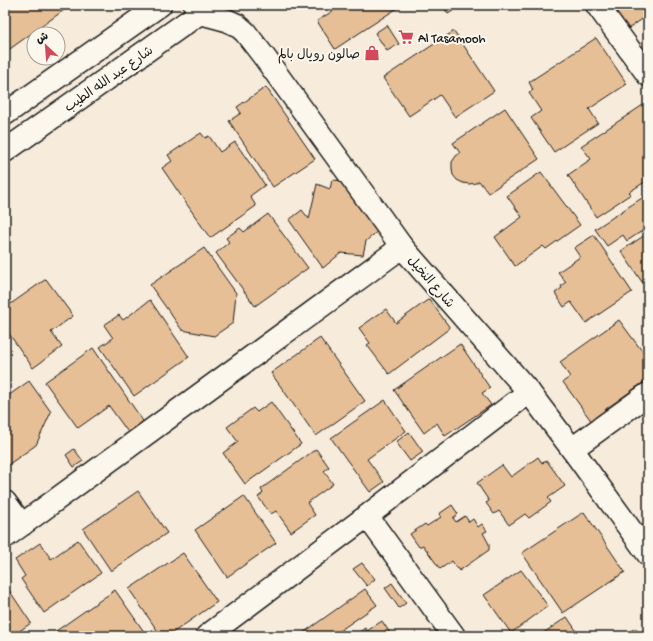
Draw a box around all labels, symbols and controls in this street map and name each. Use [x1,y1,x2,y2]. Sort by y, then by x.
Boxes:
north arrow [26,26,66,66]
supermarket icon: Al Tasamooh [397,28,415,46]
text: ش [34,31,51,47]
place label: Al Tasamooh [418,32,486,47]
street label: شارع عبد الله الطيب [62,44,157,116]
shop icon: صالون رويال بالم [363,44,381,62]
place label: صالون رويال بالم [278,47,360,64]
street label: شارع النخيل [404,254,457,312]

